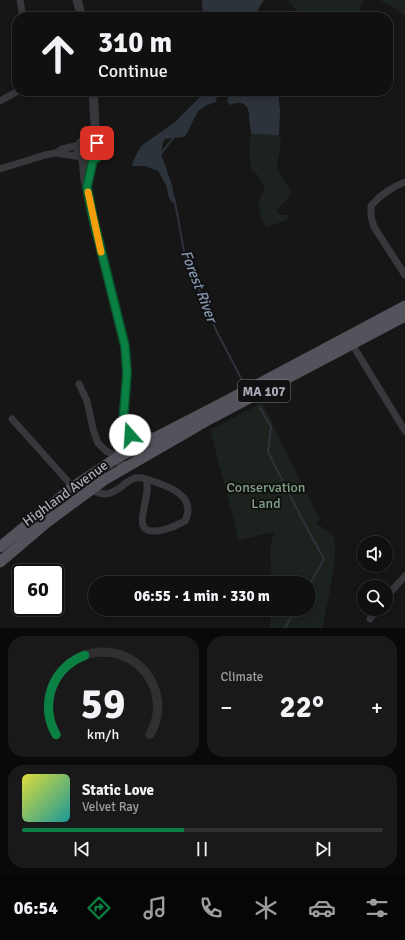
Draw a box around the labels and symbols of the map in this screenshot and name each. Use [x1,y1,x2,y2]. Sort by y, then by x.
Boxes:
pin [80,126,114,160]
water label: Forest River [177,247,222,327]
road number: MA 107 [238,380,290,402]
position arrow [109,414,151,456]
street label: Highland Avenue [19,457,111,530]
park label: Conservation Land [227,479,305,512]
speed limit sign: 60 [12,564,64,616]

